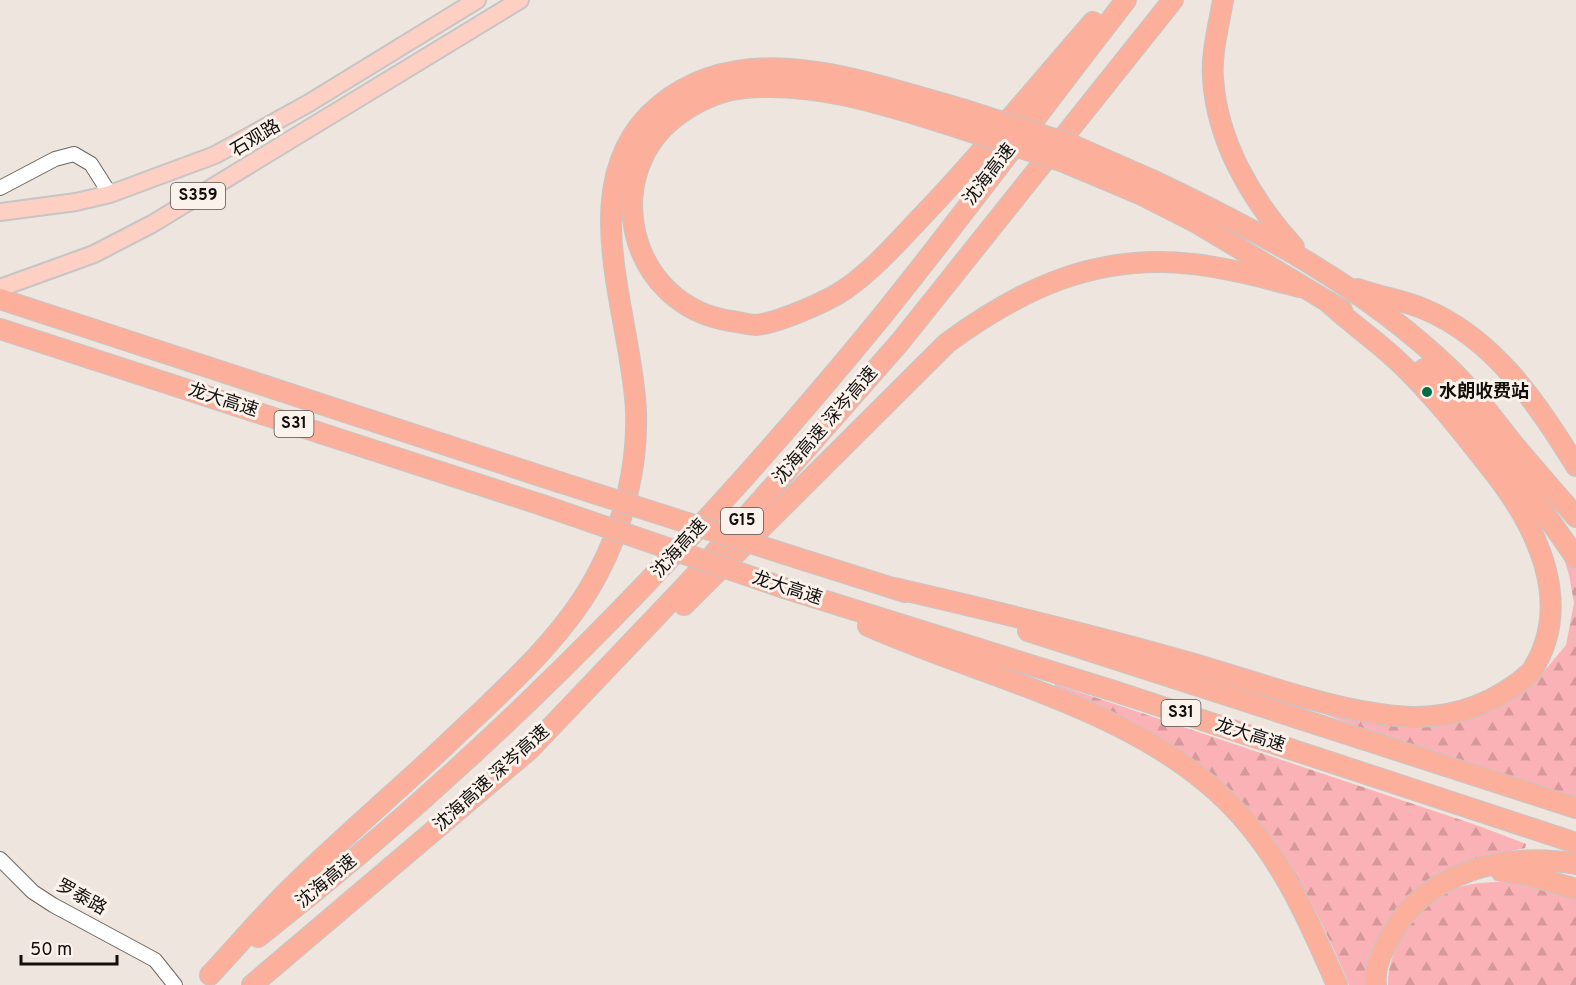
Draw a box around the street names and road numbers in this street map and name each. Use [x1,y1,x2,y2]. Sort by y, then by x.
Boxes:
street label: 石观路 [227,115,285,163]
street label: 沈海高速 [959,140,1021,210]
road number: S359 [171,183,225,209]
street label: 沈海高速 深岑高速 [769,363,883,489]
street label: 龙大高速 [185,379,261,423]
road number: S31 [274,411,314,437]
road number: G15 [721,508,763,534]
street label: 沈海高速 [647,515,713,583]
street label: 龙大高速 [749,567,825,611]
road number: S31 [1162,700,1200,726]
street label: 龙大高速 [1212,714,1288,758]
street label: 沈海高速 深岑高速 [429,721,555,837]
street label: 沈海高速 [292,850,362,914]
street label: 罗泰路 [52,875,110,921]

